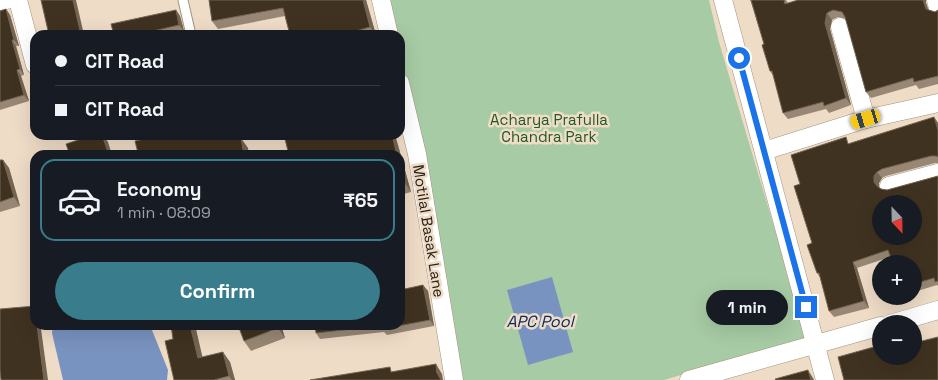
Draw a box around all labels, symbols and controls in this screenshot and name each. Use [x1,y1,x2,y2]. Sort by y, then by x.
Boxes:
route start [728,47,750,69]
text: CIT Road [85,49,164,74]
text: CIT Road [85,97,164,122]
car [849,107,882,131]
park label: Acharya Prafulla Chandra Park [490,110,608,146]
street label: Motilal Basak Lane [409,163,449,299]
text: Economy [117,177,201,202]
icon: car [57,178,102,223]
text: ₹65 [343,188,378,213]
north arrow [872,195,922,245]
map controls [872,195,922,365]
text: 1 min · 08:09 [117,202,211,223]
button: + [872,255,922,305]
button: Confirm [55,262,380,320]
callout: 1 min [706,290,788,324]
route end [795,296,817,318]
text: 1 min [727,297,767,318]
water label: APC Pool [506,311,576,332]
button: − [872,315,922,365]

